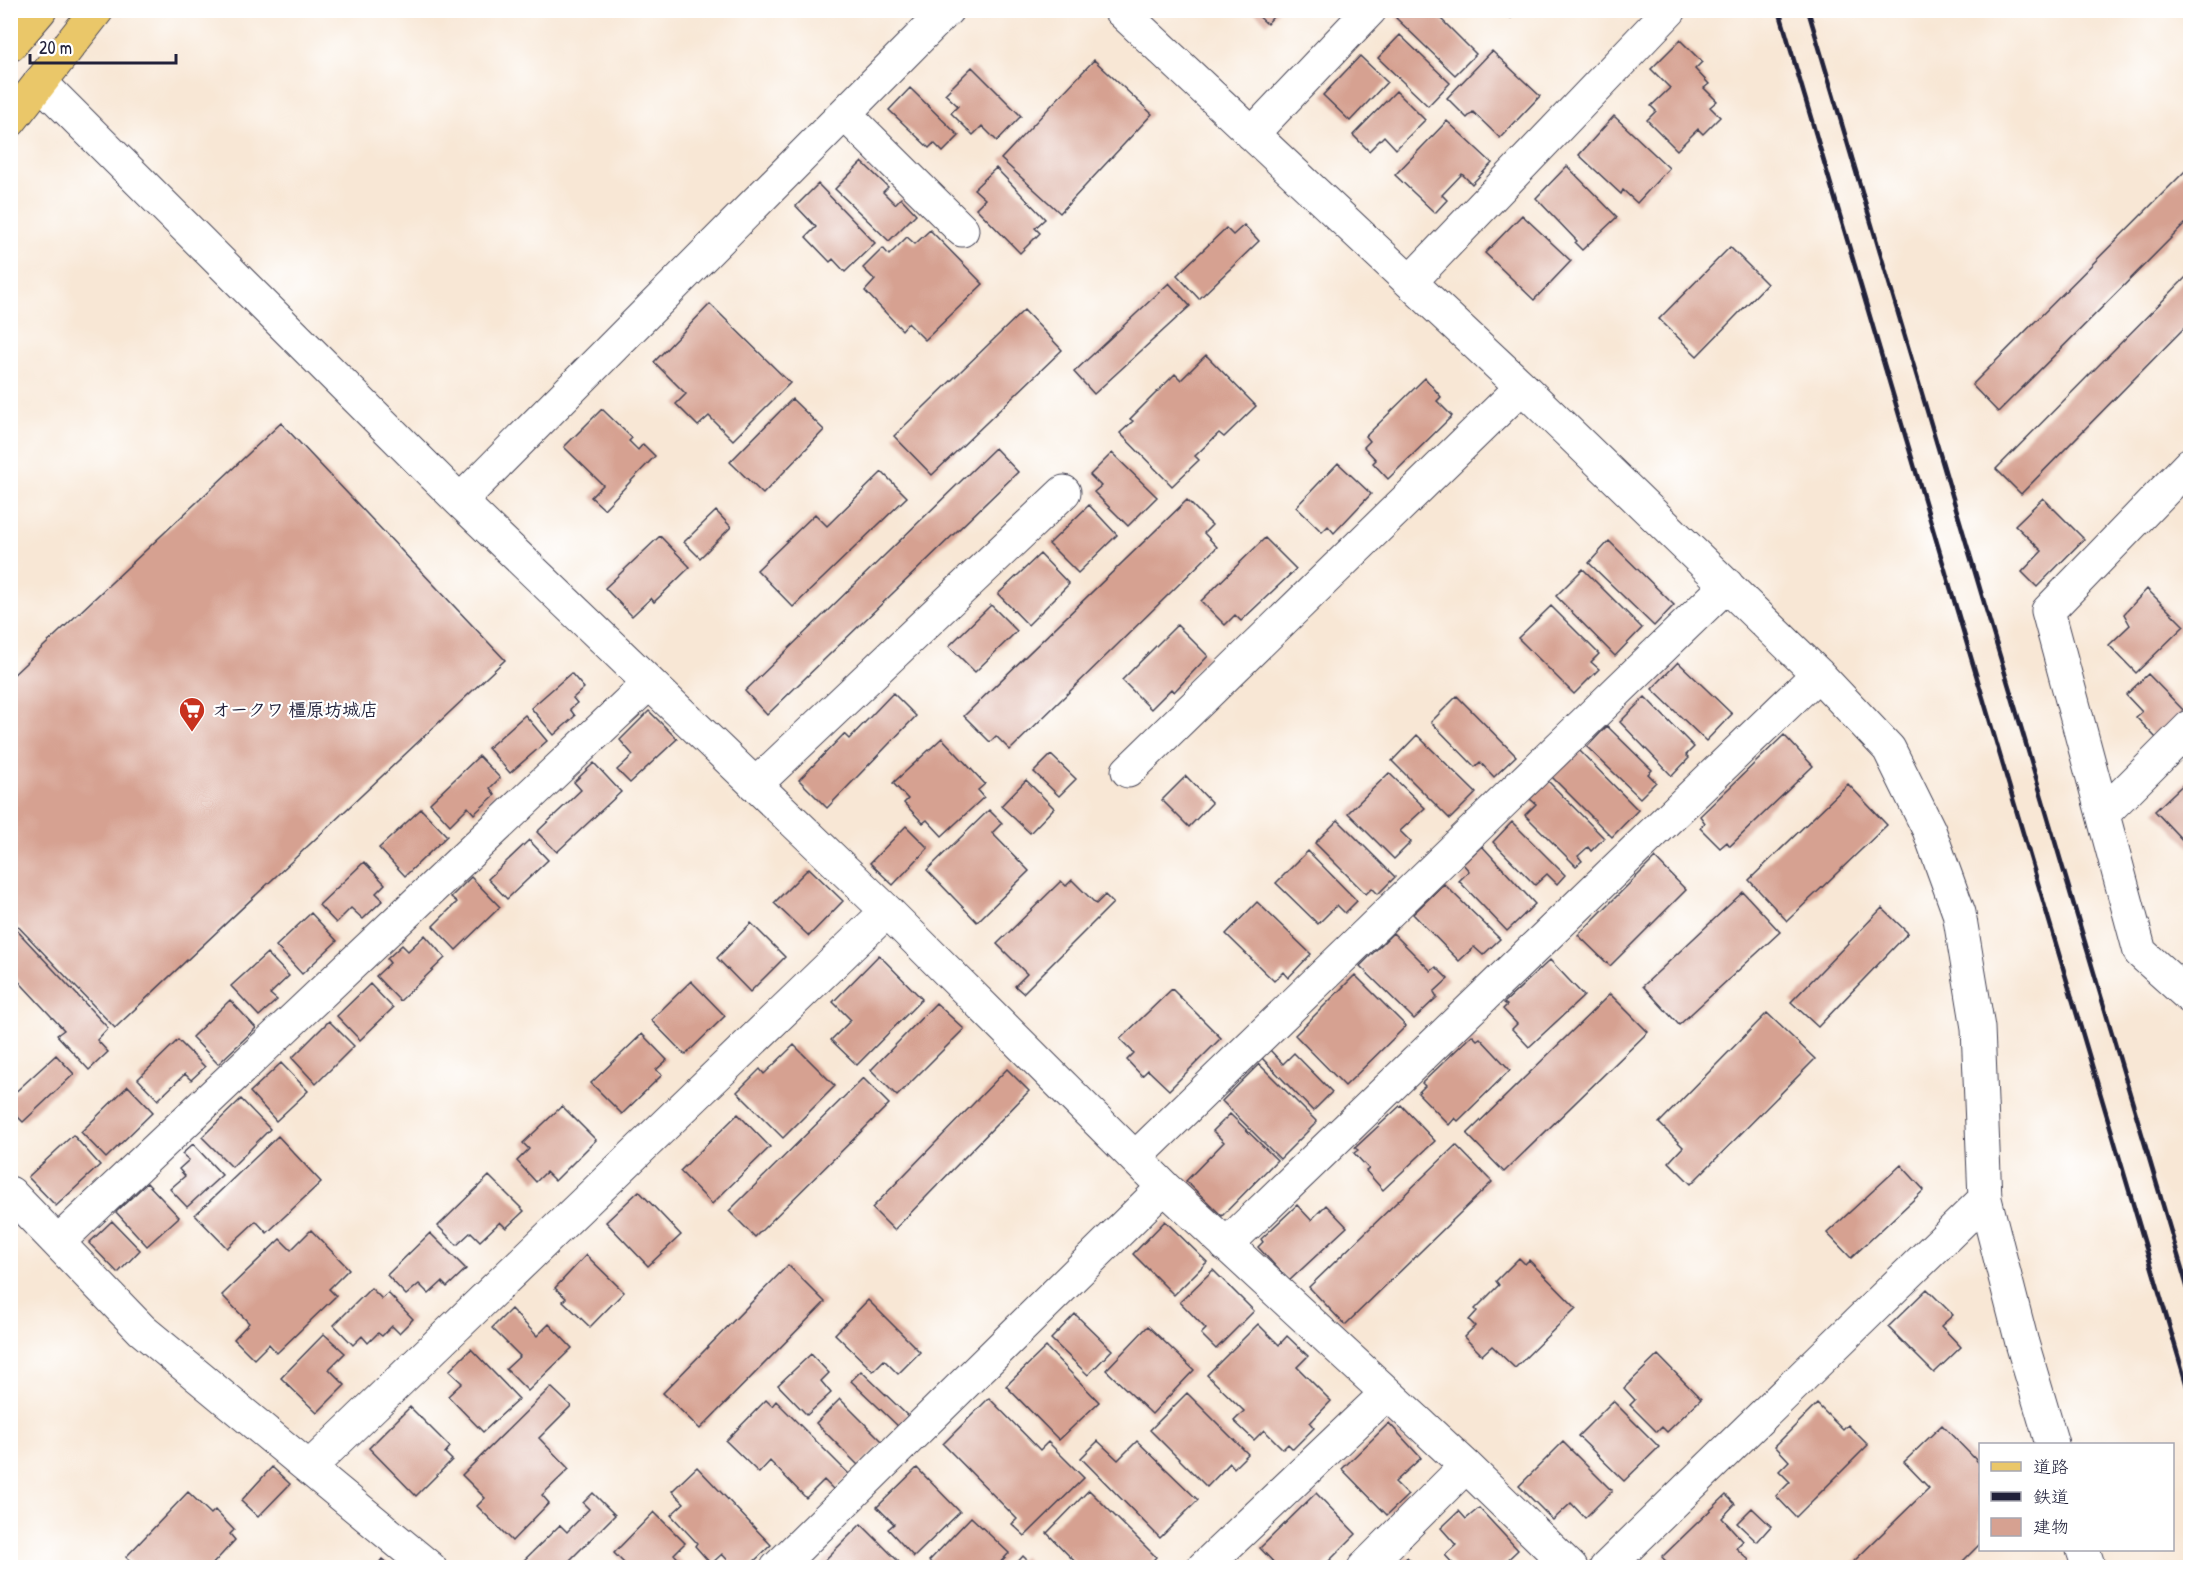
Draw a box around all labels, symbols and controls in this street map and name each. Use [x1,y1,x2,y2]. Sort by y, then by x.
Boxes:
scale bar [30,27,176,65]
text: 20 m [39,35,72,60]
supermarket icon: オークワ 橿原坊城店 [177,695,207,733]
place label: オークワ 橿原坊城店 [212,697,378,722]
legend [1979,1443,2174,1551]
text: 道路 [2033,1454,2069,1479]
text: 鉄道 [2033,1484,2069,1509]
text: 建物 [2033,1514,2069,1539]

